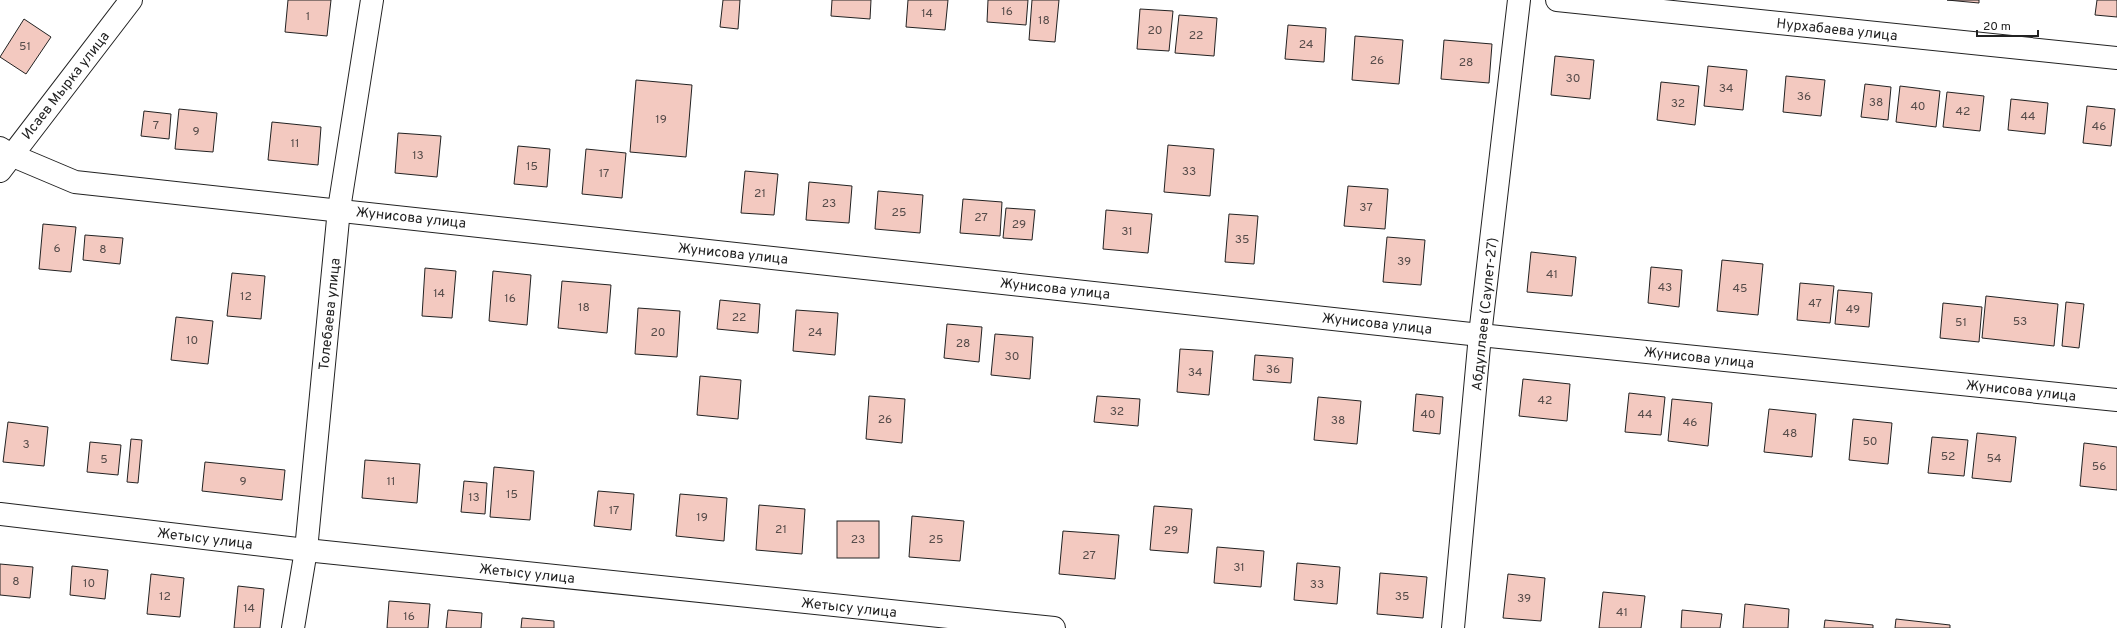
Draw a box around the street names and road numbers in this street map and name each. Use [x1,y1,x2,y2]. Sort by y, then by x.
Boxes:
street label: Нурхабаева улица [1775,16,1898,45]
street label: Исаев Мырка улица [19,29,114,143]
street label: Жунисова улица [355,204,467,233]
street label: Абдуллаев (Саулет-27) [1469,237,1502,392]
street label: Жунисова улица [677,240,789,269]
street label: Толебаева улица [316,257,345,371]
street label: Жунисова улица [999,275,1111,304]
street label: Жунисова улица [1321,310,1433,339]
street label: Жунисова улица [1643,344,1755,373]
street label: Жунисова улица [1965,377,2077,406]
street label: Жетысу улица [156,525,253,554]
street label: Жетысу улица [478,561,575,588]
street label: Жетысу улица [800,595,897,622]

